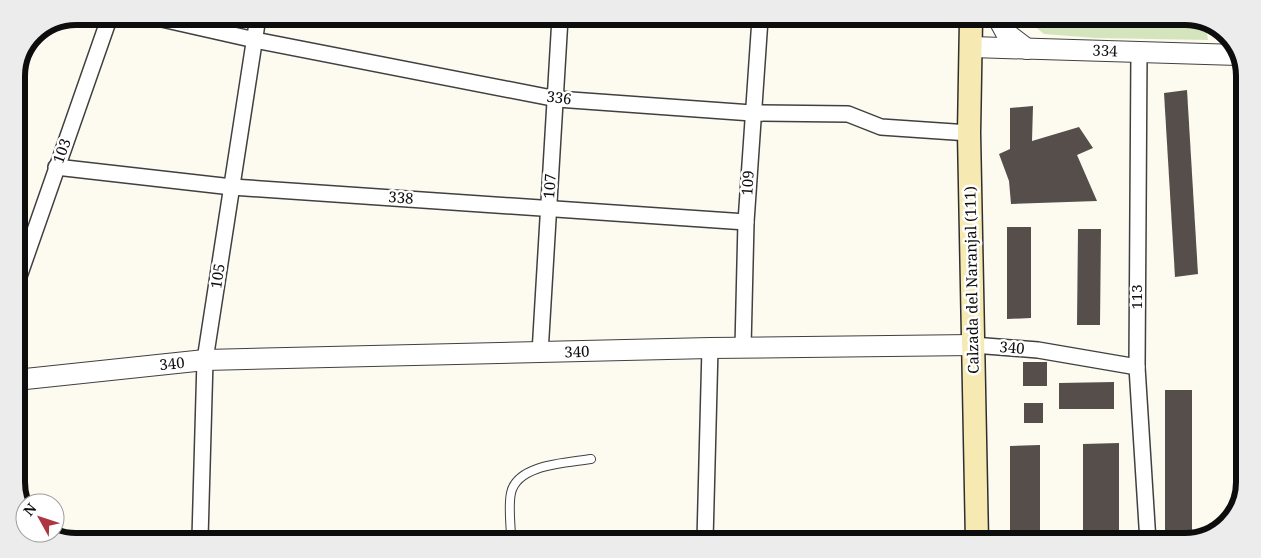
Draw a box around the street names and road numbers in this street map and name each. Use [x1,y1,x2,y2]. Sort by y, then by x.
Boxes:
street label: 334 [1092,40,1119,60]
street label: 336 [545,86,573,108]
street label: 103 [47,135,75,166]
street label: 109 [736,170,758,196]
street label: 107 [538,173,560,199]
street label: 338 [388,186,414,208]
street label: Calzada del Naranjal (111) [959,186,983,374]
street label: 105 [205,262,229,290]
street label: 113 [1126,284,1146,310]
street label: 340 [999,336,1025,358]
street label: 340 [564,341,590,361]
street label: 340 [158,352,185,374]

